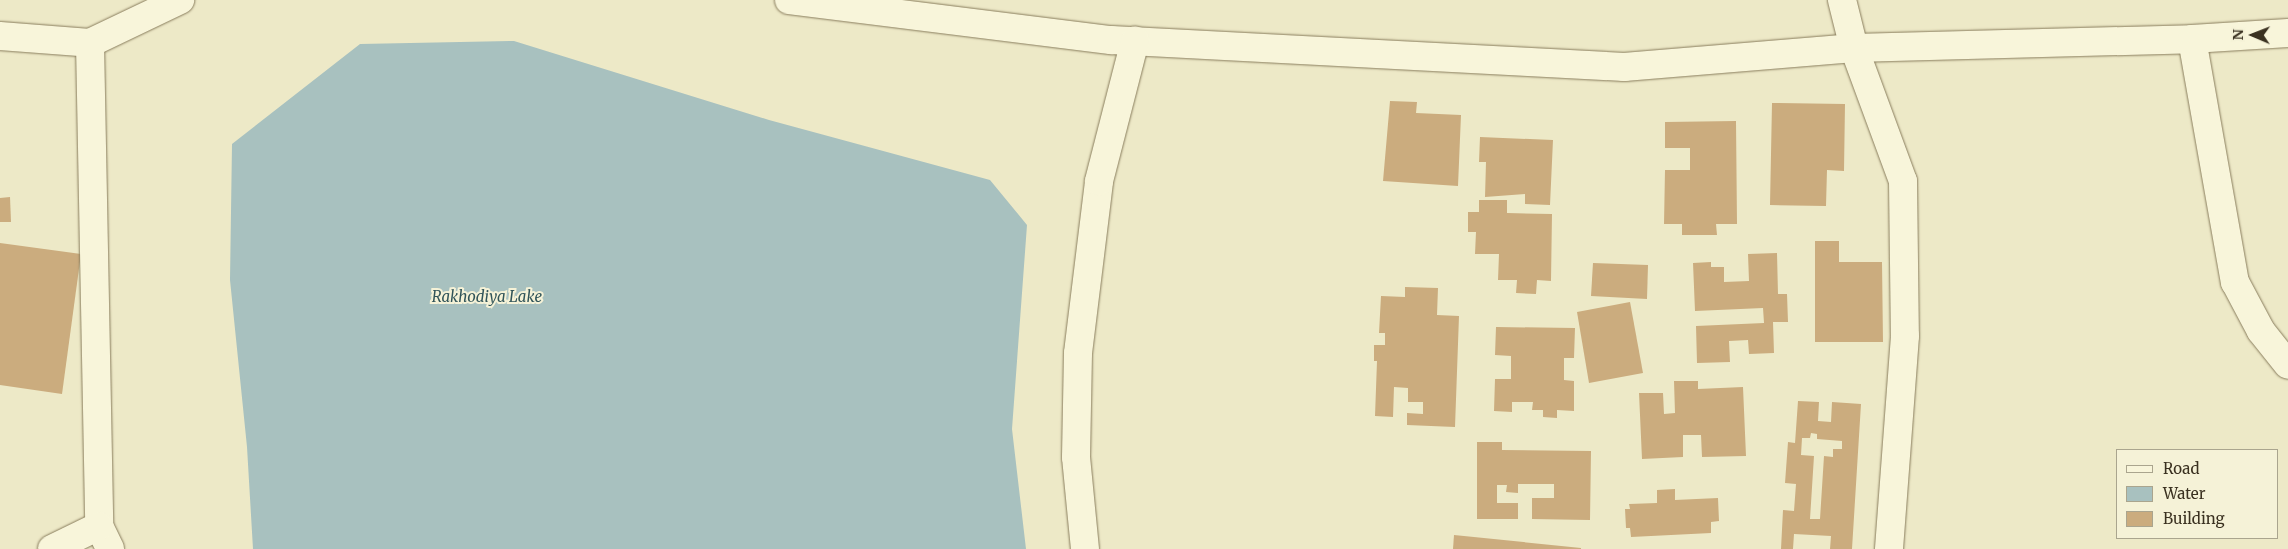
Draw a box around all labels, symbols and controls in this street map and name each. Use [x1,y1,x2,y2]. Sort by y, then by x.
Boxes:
north arrow [2228,10,2278,60]
text: N [2229,29,2247,40]
water label: Rakhodiya Lake [432,288,542,306]
legend [2116,449,2278,539]
text: Road [2163,459,2199,478]
text: Water [2163,484,2205,503]
text: Building [2163,509,2225,528]

